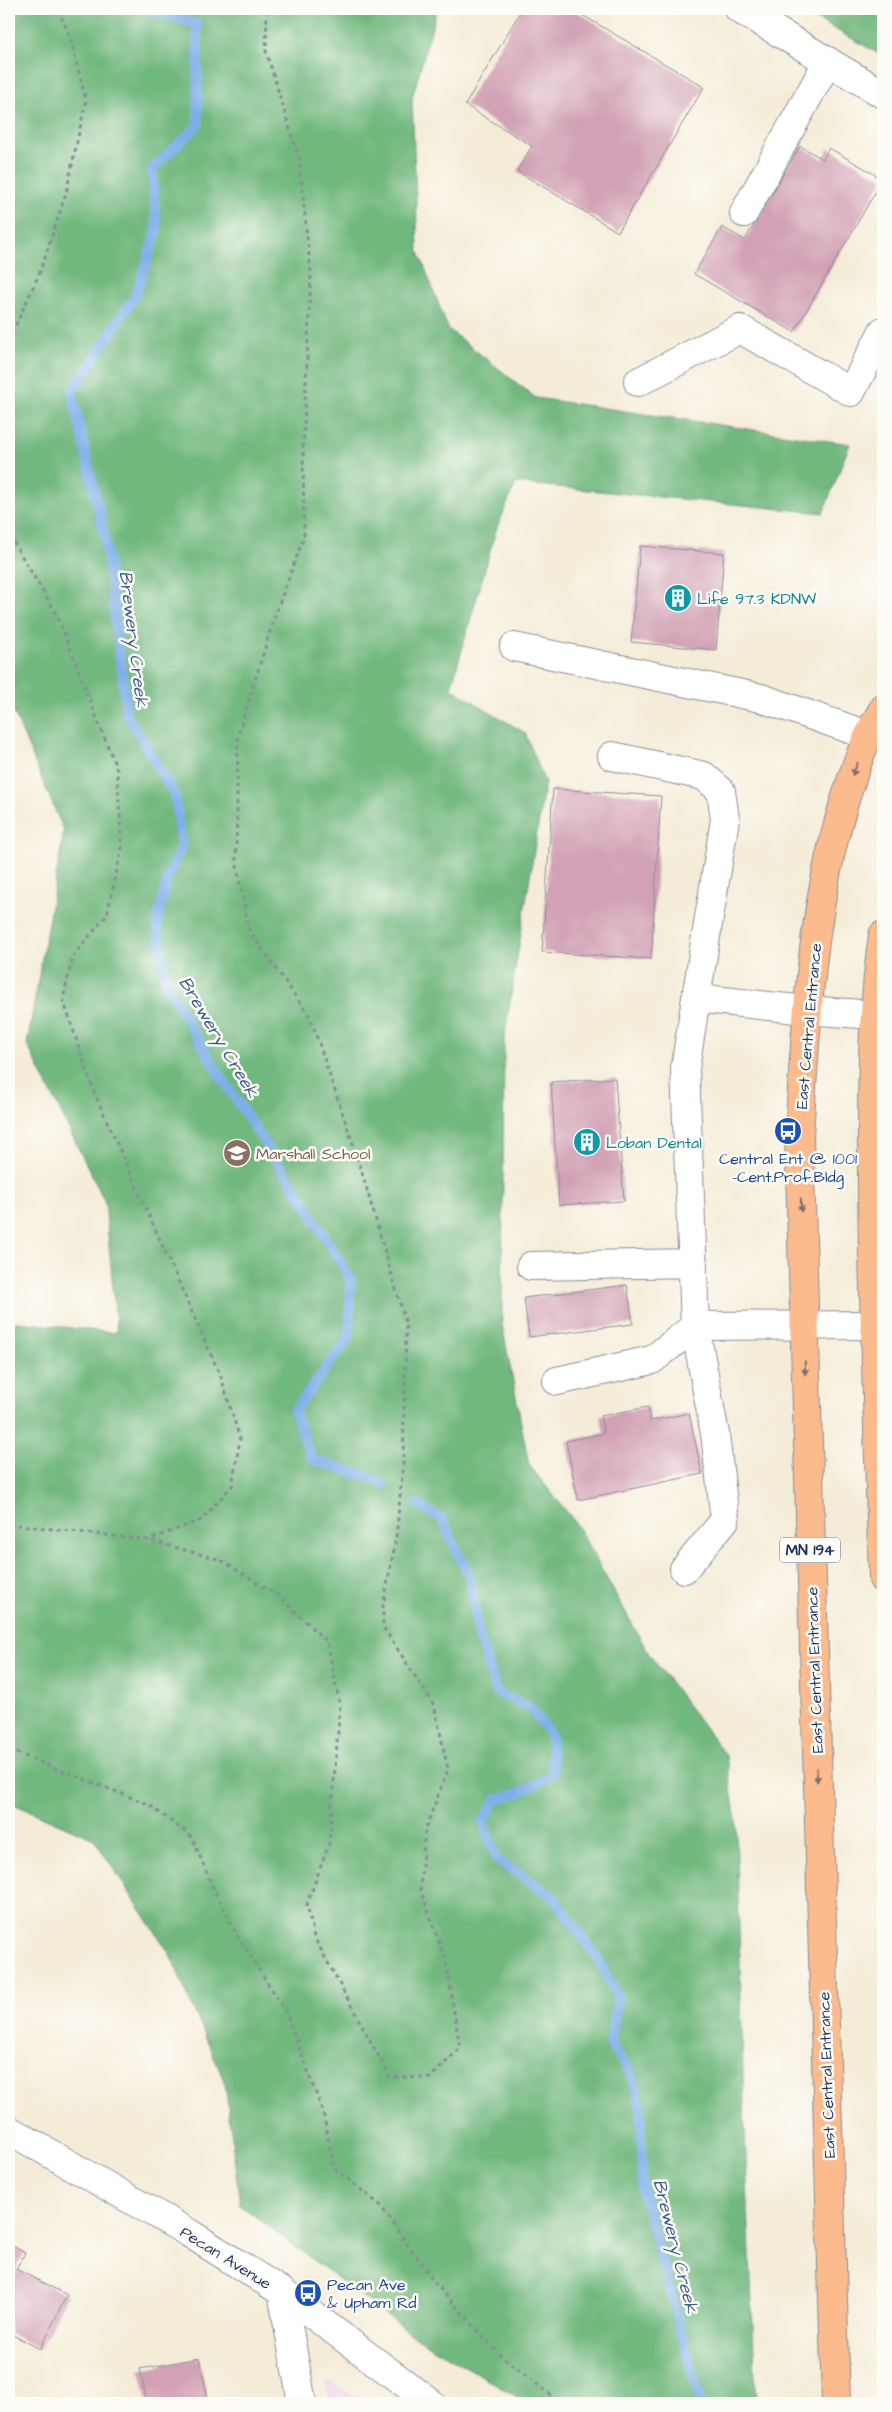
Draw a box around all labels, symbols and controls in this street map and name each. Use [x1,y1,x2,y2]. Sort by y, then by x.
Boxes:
water label: Brewery Creek [112,570,154,710]
building icon: Life 97.3 KDNW [663,583,693,613]
place label: Life 97.3 KDNW [697,588,816,610]
one-way arrow [851,761,858,776]
street label: East Central Entrance [791,942,827,1110]
water label: Brewery Creek [172,972,265,1104]
bus stop icon: Central Ent @ 1001 -Cent.Prof.Bldg [773,1116,803,1146]
building icon: Loban Dental [572,1127,602,1157]
place label: Loban Dental [606,1132,702,1154]
school or university icon: Marshall School [222,1138,252,1168]
place label: Marshall School [256,1143,371,1165]
place label: Central Ent @ 1001 -Cent.Prof.Bldg [719,1148,857,1189]
one-way arrow [798,1197,806,1213]
one-way arrow [802,1360,810,1376]
road number: MN 194 [780,1538,840,1562]
street label: East Central Entrance [801,1586,829,1754]
one-way arrow [813,1767,821,1783]
street label: East Central Entrance [813,1991,841,2159]
water label: Brewery Creek [646,2177,704,2317]
street label: Pecan Avenue [176,2221,275,2295]
place label: Pecan Ave & Upham Rd [327,2274,417,2314]
bus stop icon: Pecan Ave & Upham Rd [293,2278,323,2308]

